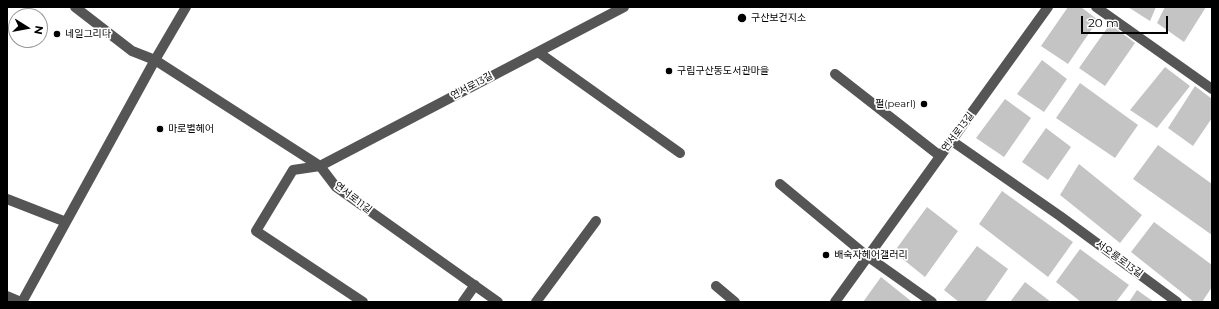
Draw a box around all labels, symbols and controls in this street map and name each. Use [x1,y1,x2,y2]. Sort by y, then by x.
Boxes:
north arrow [8,8,48,48]
scale bar [1083,8,1170,34]
marker: 구산보건지소 [736,12,748,24]
place label: 구산보건지소 [751,12,806,24]
text: 20 m [1088,15,1119,30]
text: N [31,24,47,36]
place label: 네일그리다 [65,28,111,40]
marker: 네일그리다 [52,29,62,39]
place label: 구립구산동도서관마을 [677,65,769,77]
marker: 구립구산동도서관마을 [664,66,674,76]
street label: 연서로13길 [449,70,495,102]
place label: 펄(pearl) [875,98,916,110]
marker: 펄(pearl) [919,99,929,109]
street label: 연서로13길 [939,110,977,154]
place label: 마로별헤어 [168,123,214,135]
marker: 마로별헤어 [155,124,165,134]
street label: 연서로11길 [332,180,374,216]
street label: 서오릉로13길 [1093,238,1145,280]
place label: 배숙자헤어갤러리 [834,249,908,261]
marker: 배숙자헤어갤러리 [821,250,831,260]

